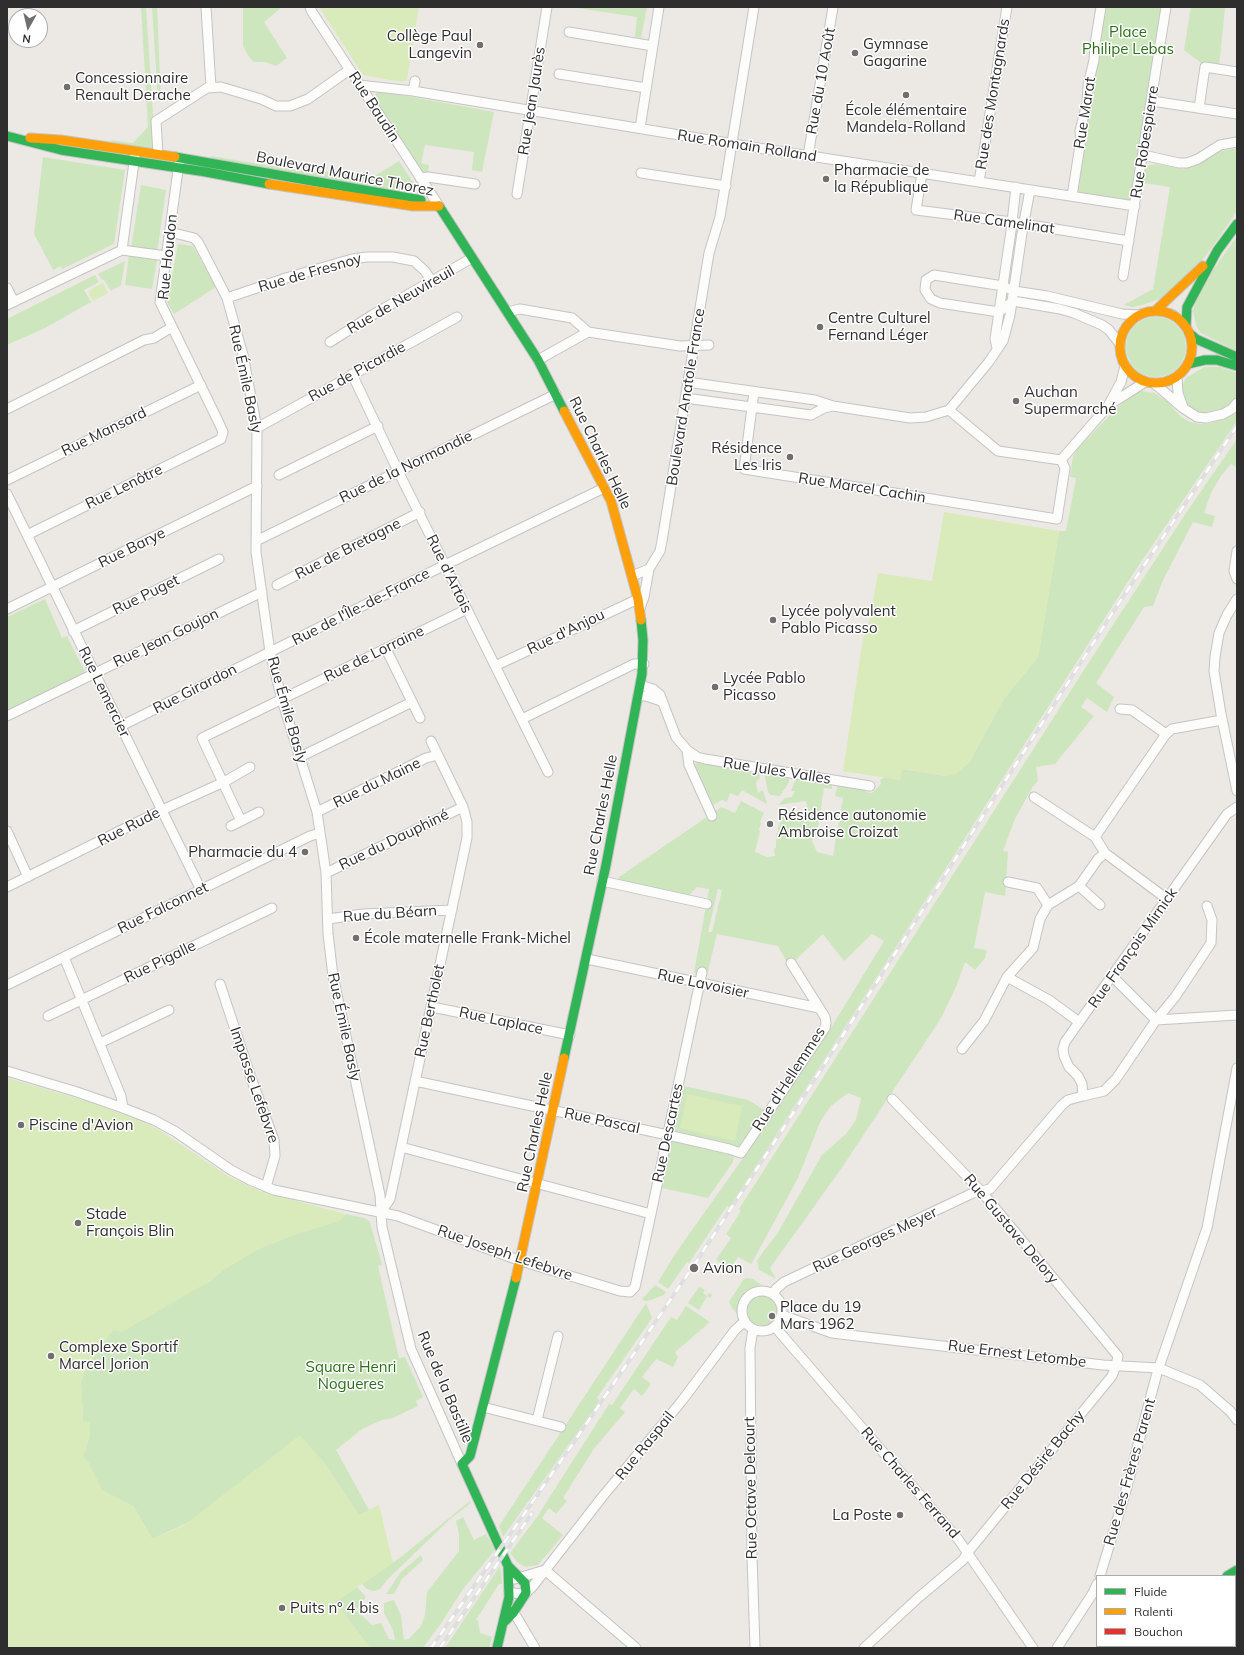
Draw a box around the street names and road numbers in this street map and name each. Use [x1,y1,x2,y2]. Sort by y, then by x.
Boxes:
street label: Rue des Montagnards [972,17,1014,171]
street label: Rue du 10 Août [803,26,839,136]
street label: Rue Jean Jaurès [515,46,549,156]
street label: Rue Baudin [345,68,403,146]
street label: Rue Marat [1070,76,1100,150]
street label: Rue Robespierre [1127,84,1163,200]
street label: Rue Romain Rolland [676,126,818,166]
street label: Boulevard Maurice Thorez [255,148,435,200]
street label: Rue Camelinat [952,206,1056,238]
street label: Rue Houdon [155,213,181,301]
street label: Rue de Fresnoy [256,250,364,296]
street label: Rue de Neuvireuil [344,262,458,338]
street label: Boulevard Anatole France [663,307,709,487]
street label: Rue Émile Basly [225,323,265,435]
street label: Rue de Picardie [305,338,409,406]
street label: Rue Charles Helle [565,394,635,512]
street label: Rue Mansard [58,404,150,460]
street label: Rue de la Normandie [337,427,475,507]
street label: Rue Lenôtre [83,461,165,513]
street label: Rue Marcel Cachin [797,469,927,507]
street label: Rue de Bretagne [292,515,404,583]
street label: Rue Barye [96,524,168,572]
street label: Rue d'Artois [422,532,476,616]
street label: Rue de l'Île-de-France [289,564,433,650]
street label: Rue Puget [110,571,182,619]
street label: Rue Jean Goujon [110,605,222,671]
street label: Rue d'Anjou [524,605,608,659]
street label: Rue de Lorraine [321,622,427,686]
street label: Rue Lemercier [74,644,134,740]
street label: Rue Émile Basly [263,654,311,766]
street label: Rue Girardon [150,660,240,718]
street label: Rue Charles Helle [580,753,622,877]
street label: Rue du Maine [330,754,424,812]
street label: Rue Jules Valles [722,754,832,788]
street label: Rue Rude [95,804,163,850]
street label: Rue du Dauphiné [336,806,452,874]
street label: Rue Falconnet [115,878,211,938]
street label: Rue François Mirnick [1085,884,1181,1012]
street label: Rue du Béarn [342,902,438,926]
street label: Rue Pigalle [121,937,199,987]
street label: Rue Bertholet [411,963,449,1059]
street label: Rue Lavoisier [656,966,750,1002]
street label: Rue Émile Basly [324,971,364,1083]
street label: Rue Laplace [457,1003,545,1039]
street label: Rue d'Hellemmes [749,1024,829,1134]
street label: Impasse Lefebvre [226,1025,282,1145]
street label: Rue Charles Helle [513,1070,557,1194]
street label: Rue Descartes [649,1082,687,1184]
street label: Rue Pascal [563,1104,641,1138]
street label: Rue Gustave Delory [960,1171,1062,1287]
street label: Rue Georges Meyer [810,1203,940,1277]
street label: Rue Joseph Lefebvre [435,1221,575,1285]
street label: Rue de la Bastille [413,1329,477,1445]
street label: Rue Ernest Letombe [947,1337,1087,1371]
street label: Rue des Frères Parent [1100,1396,1160,1548]
street label: Rue Désiré Bachy [998,1407,1088,1513]
street label: Rue Raspail [612,1408,678,1484]
street label: Rue Octave Delcourt [741,1416,761,1560]
street label: Rue Charles Ferrand [857,1424,963,1542]

